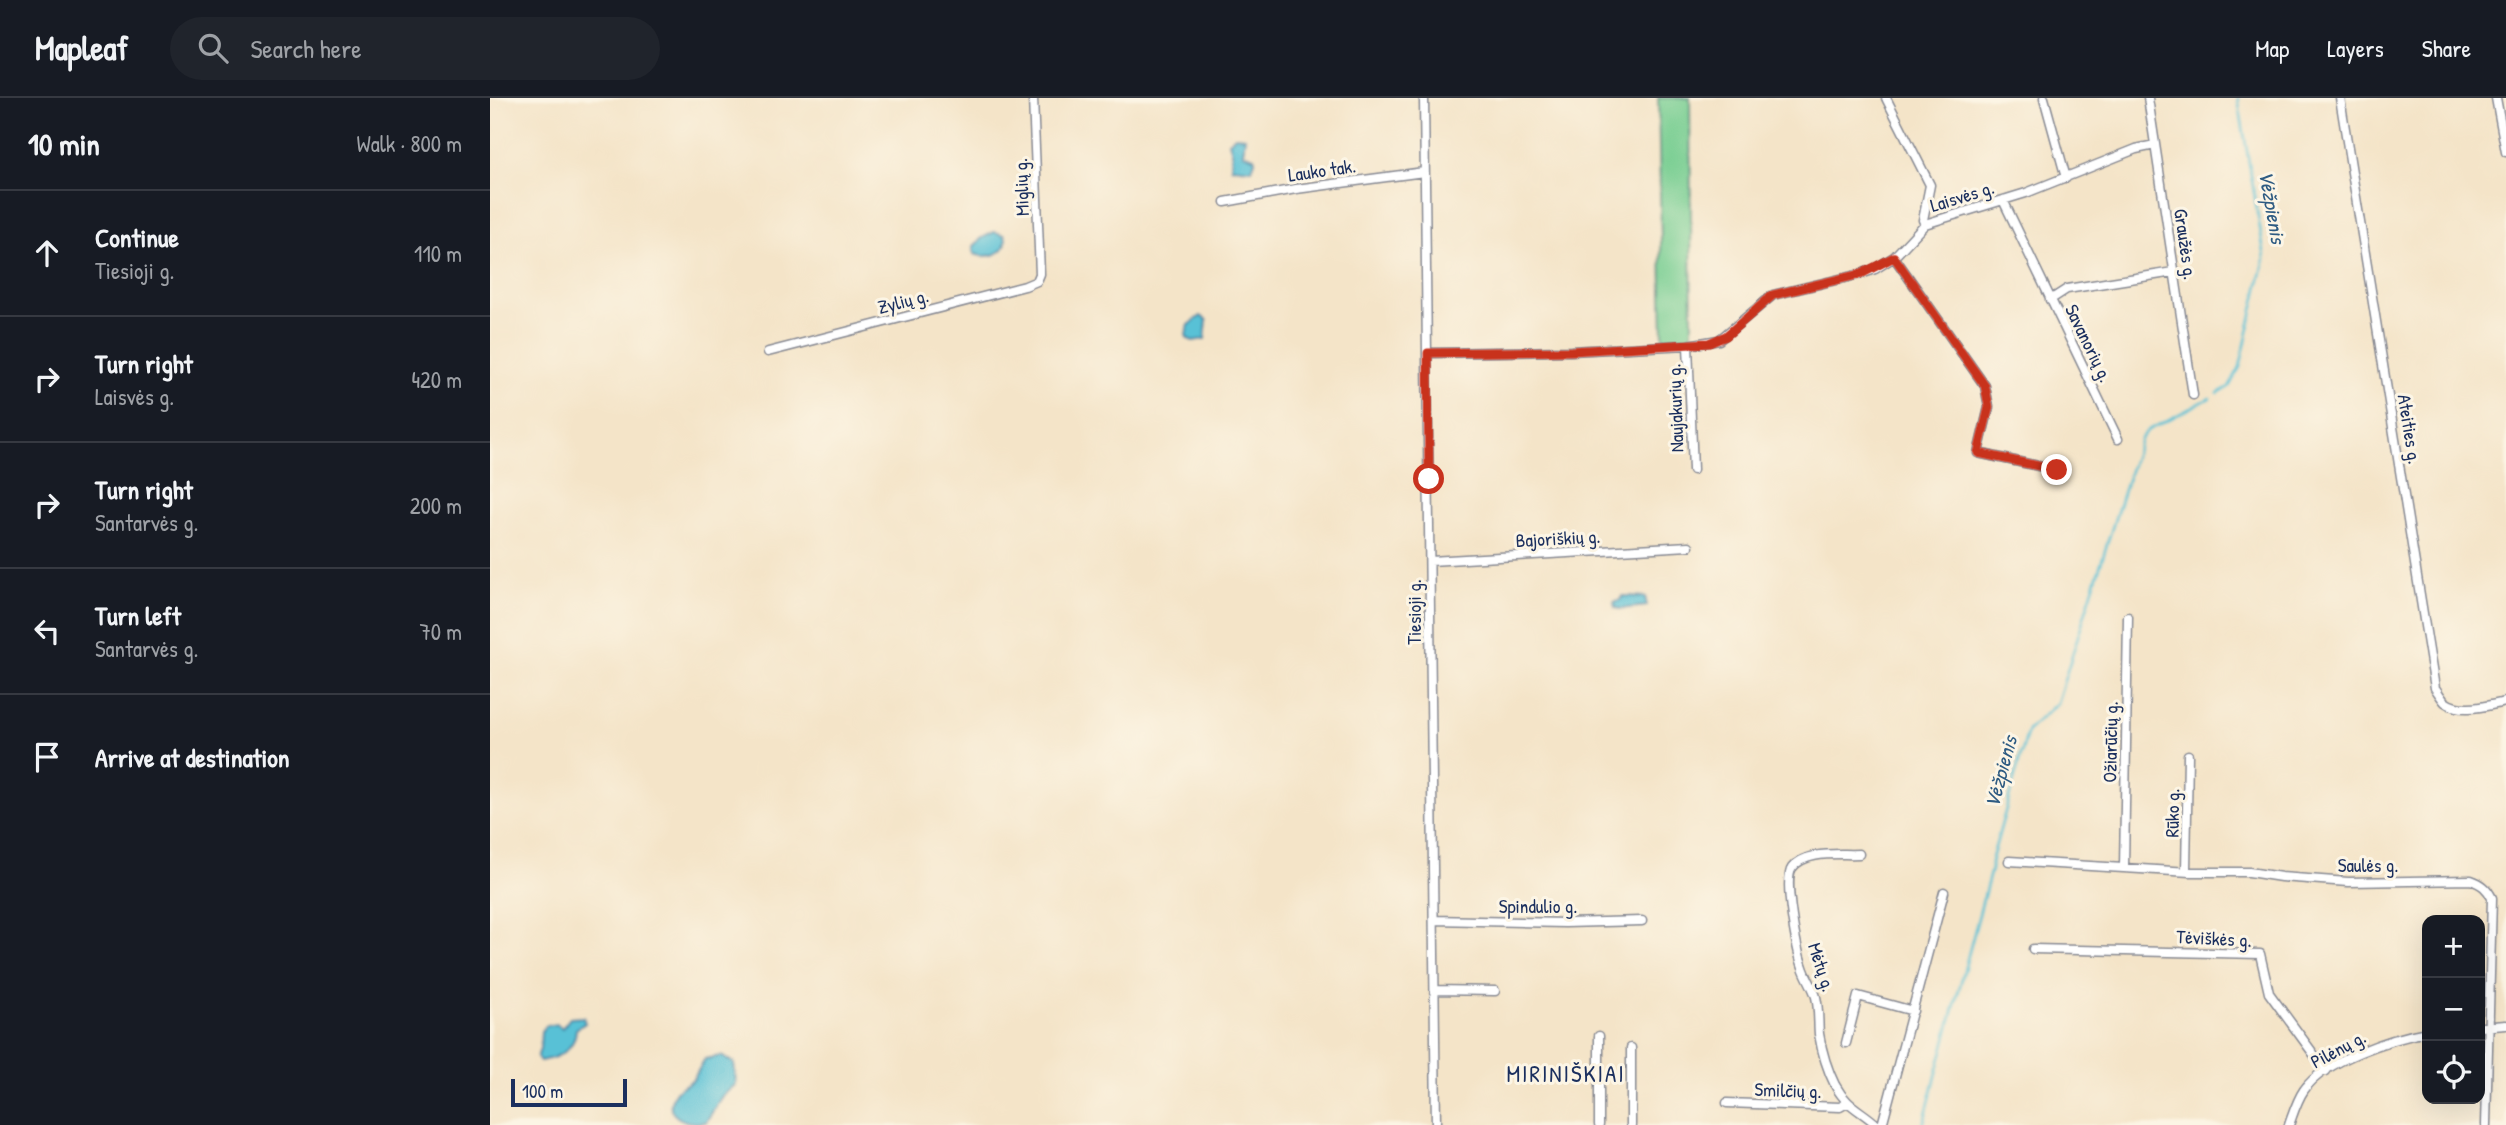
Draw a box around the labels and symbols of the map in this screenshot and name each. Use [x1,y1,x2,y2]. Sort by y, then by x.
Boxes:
street label: Lauko tak. [1287,152,1357,188]
street label: Miglių g. [1007,158,1035,216]
water label: Vėžpienis [2252,168,2293,247]
street label: Laisvės g. [1927,174,1997,218]
street label: Graužės g. [2168,207,2204,281]
street label: Zylių g. [875,282,931,320]
street label: Savanorių g. [2059,300,2119,386]
street label: Naujakurių g. [1660,363,1690,453]
street label: Ateities g. [2392,392,2428,466]
route end [2041,454,2072,485]
route start [1413,463,1444,494]
street label: Bajoriškių g. [1515,523,1601,553]
street label: Tiesioji g. [1401,579,1427,645]
street label: Ožiarūčių g. [2096,701,2124,783]
water label: Vėžpienis [1977,731,2025,811]
street label: Rūko g. [2159,788,2185,838]
street label: Saulės g. [2338,852,2398,878]
street label: Spindulio g. [1499,893,1577,919]
street label: Tėviškės g. [2176,923,2252,953]
street label: Mėtų g. [1802,939,1842,995]
street label: Pilėnų g. [2306,1024,2370,1074]
district label: MIRINIŠKIAI [1506,1058,1626,1089]
scale bar [511,1076,626,1108]
street label: Smilčių g. [1754,1076,1822,1104]

